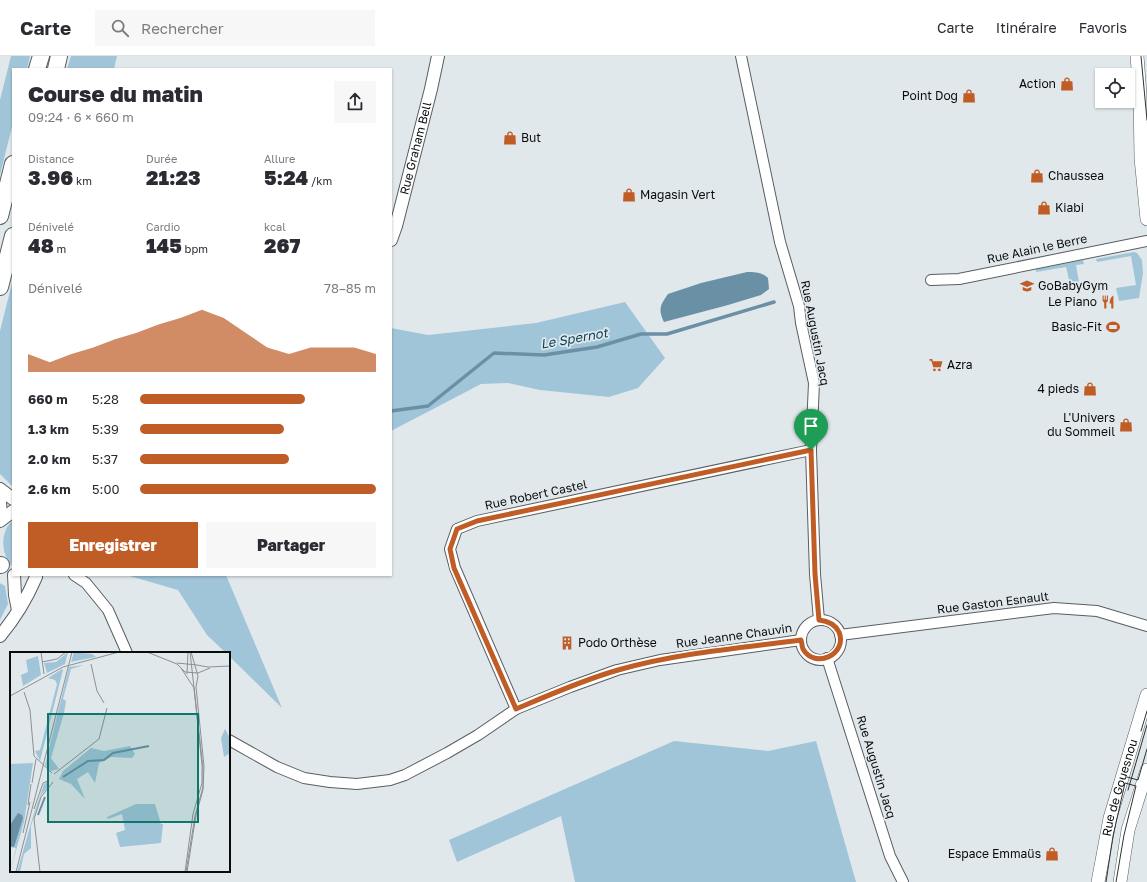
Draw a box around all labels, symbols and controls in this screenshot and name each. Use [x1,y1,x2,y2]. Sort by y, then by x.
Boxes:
search box [95,10,375,46]
text: Carte [20,16,71,39]
icon: search [109,17,131,39]
text: Rechercher [141,19,224,37]
text: Carte [937,19,974,36]
text: Itinéraire [996,19,1057,36]
text: Favoris [1079,19,1127,36]
map controls [1095,68,1135,108]
button: locate [1095,68,1135,108]
place label: Action [1019,76,1056,91]
shop icon: Action [1059,76,1075,92]
text: Course du matin [28,80,203,107]
button: share [334,81,376,123]
place label: Point Dog [902,88,958,103]
shop icon: Point Dog [961,88,977,104]
street label: Rue Graham Bell [396,100,434,196]
text: 09:24 · 6 × 660 m [28,109,134,125]
shop icon: But [502,130,518,146]
place label: But [521,130,541,145]
text: Distance [28,152,74,165]
text: Durée [146,152,177,165]
text: Allure [264,152,295,165]
text: 3.96 [28,165,73,189]
text: 21:23 [146,165,201,189]
text: 5:24 [264,165,308,189]
shop icon: Chaussea [1029,168,1045,184]
place label: Chaussea [1048,168,1104,183]
text: km [73,174,92,187]
text: /km [308,174,332,187]
shop icon: Magasin Vert [621,187,637,203]
place label: Magasin Vert [640,187,715,202]
shop icon: Kiabi [1036,200,1052,216]
place label: Kiabi [1055,200,1084,215]
text: Dénivelé [28,220,74,233]
text: Cardio [146,220,180,233]
text: kcal [264,220,286,233]
street label: Rue Alain le Berre [985,231,1088,266]
text: 48 [28,233,54,257]
text: 145 [146,233,182,257]
text: 267 [264,233,300,257]
text: m [54,242,66,255]
text: bpm [182,242,208,255]
school or university icon: GoBabyGym [1019,278,1035,294]
place label: GoBabyGym [1038,278,1108,293]
street label: Rue Augustin Jacq [798,279,833,387]
text: Dénivelé [28,280,82,296]
text: 78–85 m [324,280,376,296]
place label: Le Piano [1048,294,1097,309]
restaurant icon: Le Piano [1100,294,1116,310]
place label: Basic-Fit [1051,319,1102,334]
sports icon: Basic-Fit [1105,319,1121,335]
water label: Le Spernot [539,324,611,352]
supermarket icon: Azra [928,357,944,373]
place label: Azra [947,357,973,372]
place label: 4 pieds [1037,381,1079,396]
shop icon: 4 pieds [1082,381,1098,397]
text: 660 m [28,391,68,407]
text: 5:28 [92,391,119,407]
pin [794,409,828,450]
place label: L'Univers du Sommeil [1047,410,1115,439]
icon: arrive [800,415,822,437]
shop icon: L'Univers du Sommeil [1118,417,1134,433]
text: 1.3 km [28,421,69,437]
text: 5:39 [92,421,119,437]
text: 2.0 km [28,451,71,467]
text: 5:37 [92,451,118,467]
street label: Rue Robert Castel [483,476,589,513]
text: 2.6 km [28,481,71,497]
text: 5:00 [92,481,120,497]
button: Enregistrer [28,522,198,568]
button: Partager [206,522,376,568]
street label: Rue Gaston Esnault [936,588,1050,617]
street label: Rue Jeanne Chauvin [675,620,793,651]
building icon: Podo Orthèse [559,635,575,651]
place label: Podo Orthèse [578,635,657,650]
inset map [10,652,230,872]
street label: Rue Augustin Jacq [854,714,899,820]
street label: Rue de Gouesnou [1099,737,1140,837]
place label: Espace Emmaüs [948,846,1041,861]
shop icon: Espace Emmaüs [1044,846,1060,862]

